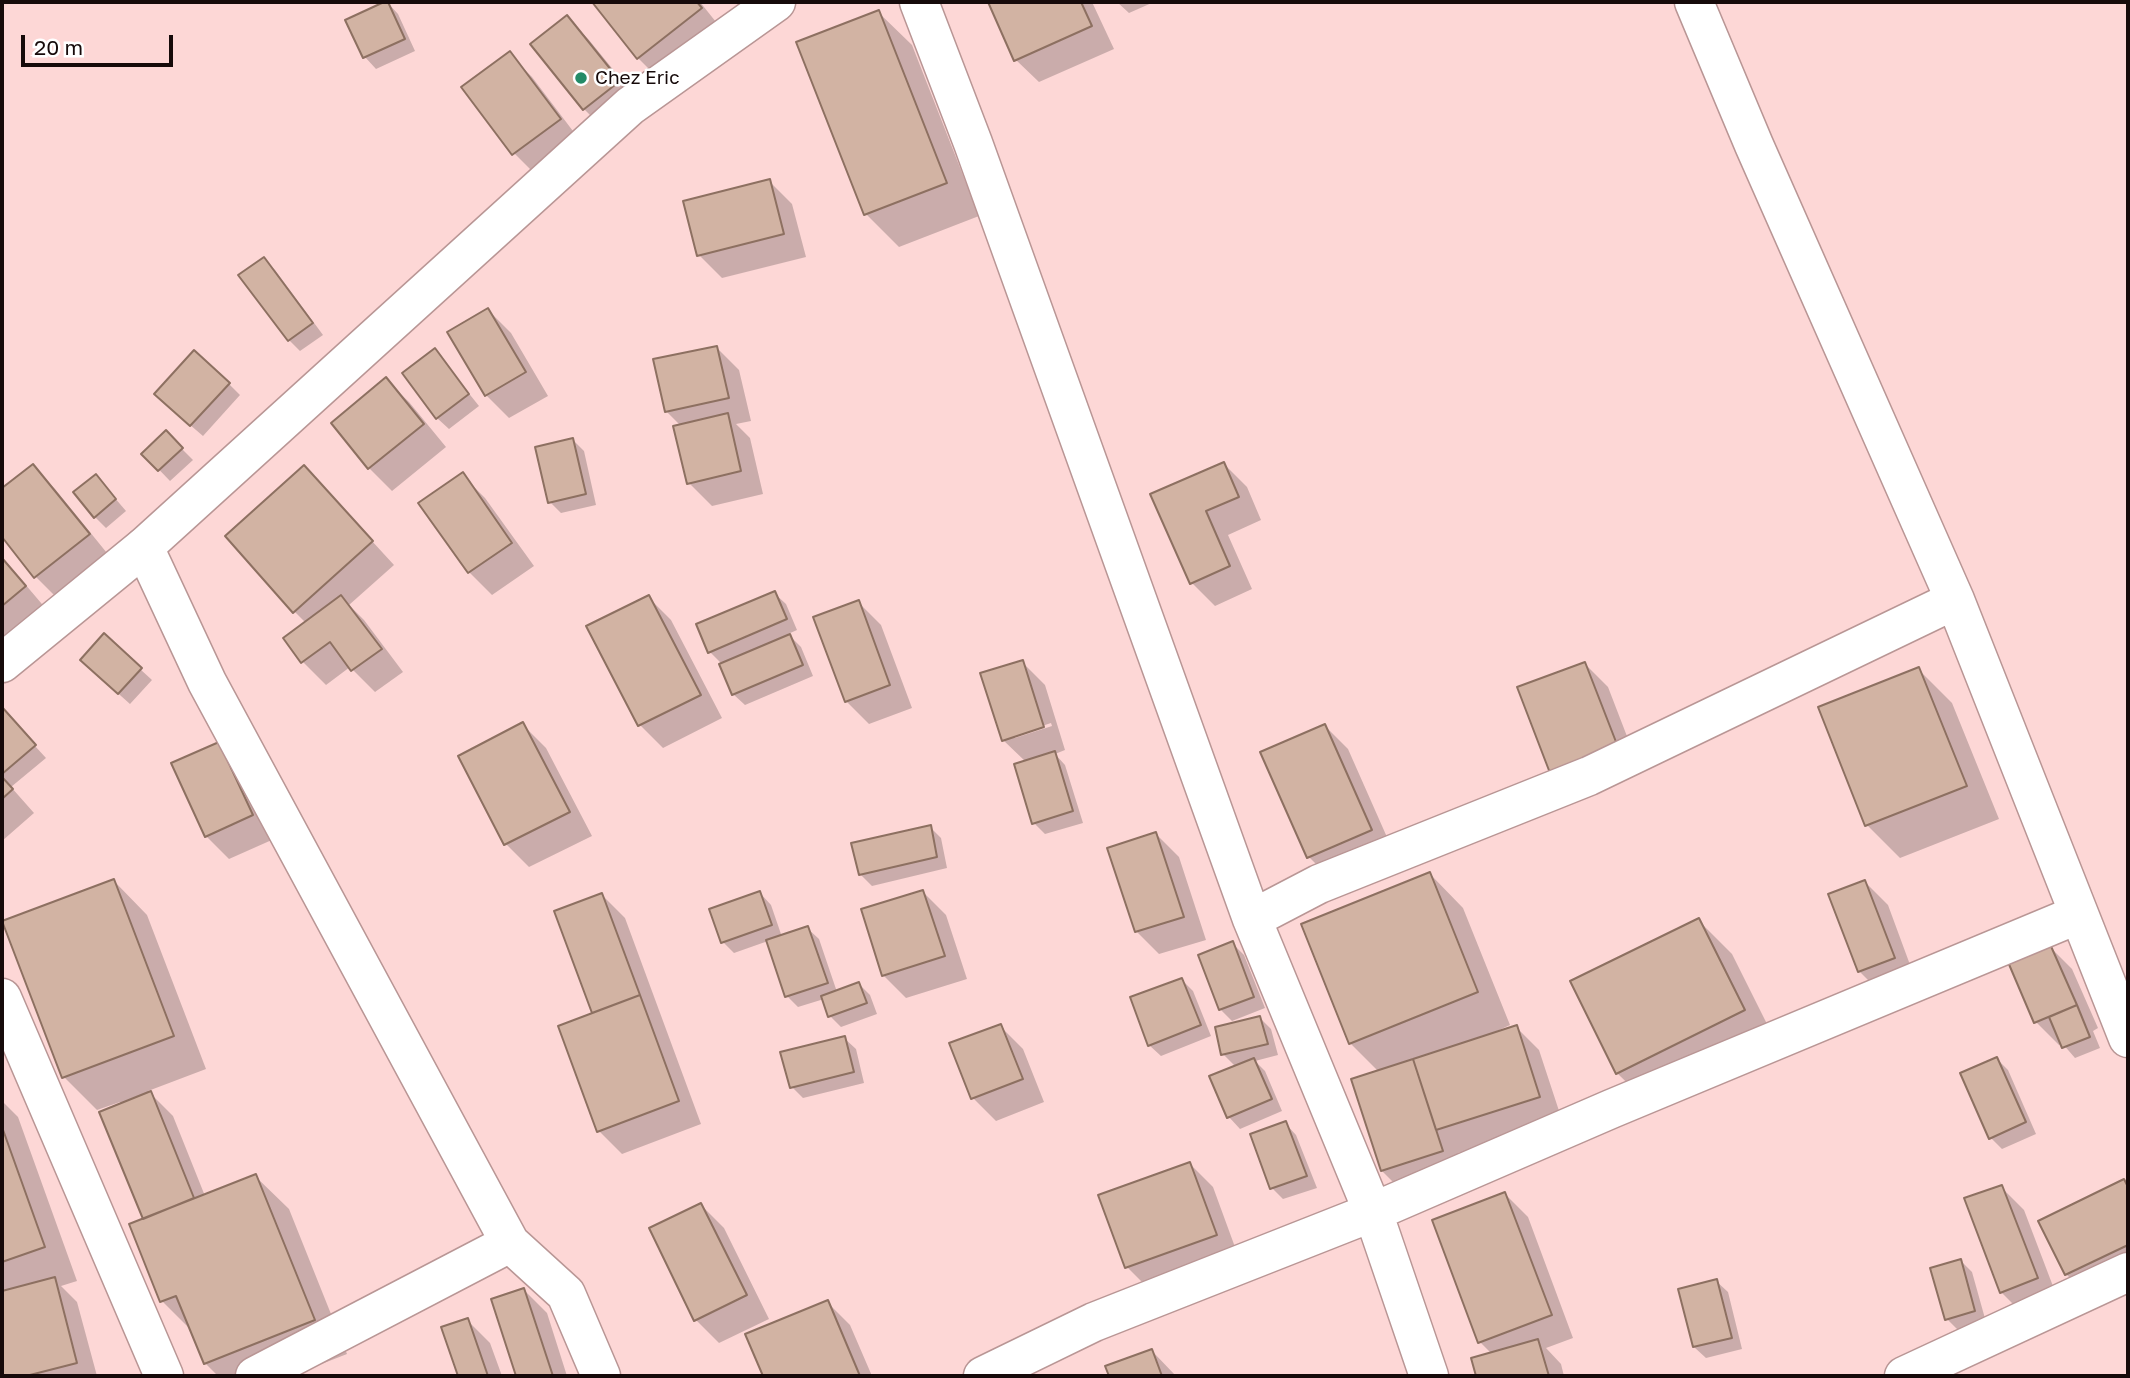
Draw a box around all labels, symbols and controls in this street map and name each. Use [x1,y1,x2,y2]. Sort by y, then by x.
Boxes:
scale bar [24,21,177,65]
text: 20 m [34,34,83,60]
place label: Chez Eric [595,67,680,89]
marker: Chez Eric [573,70,589,86]

